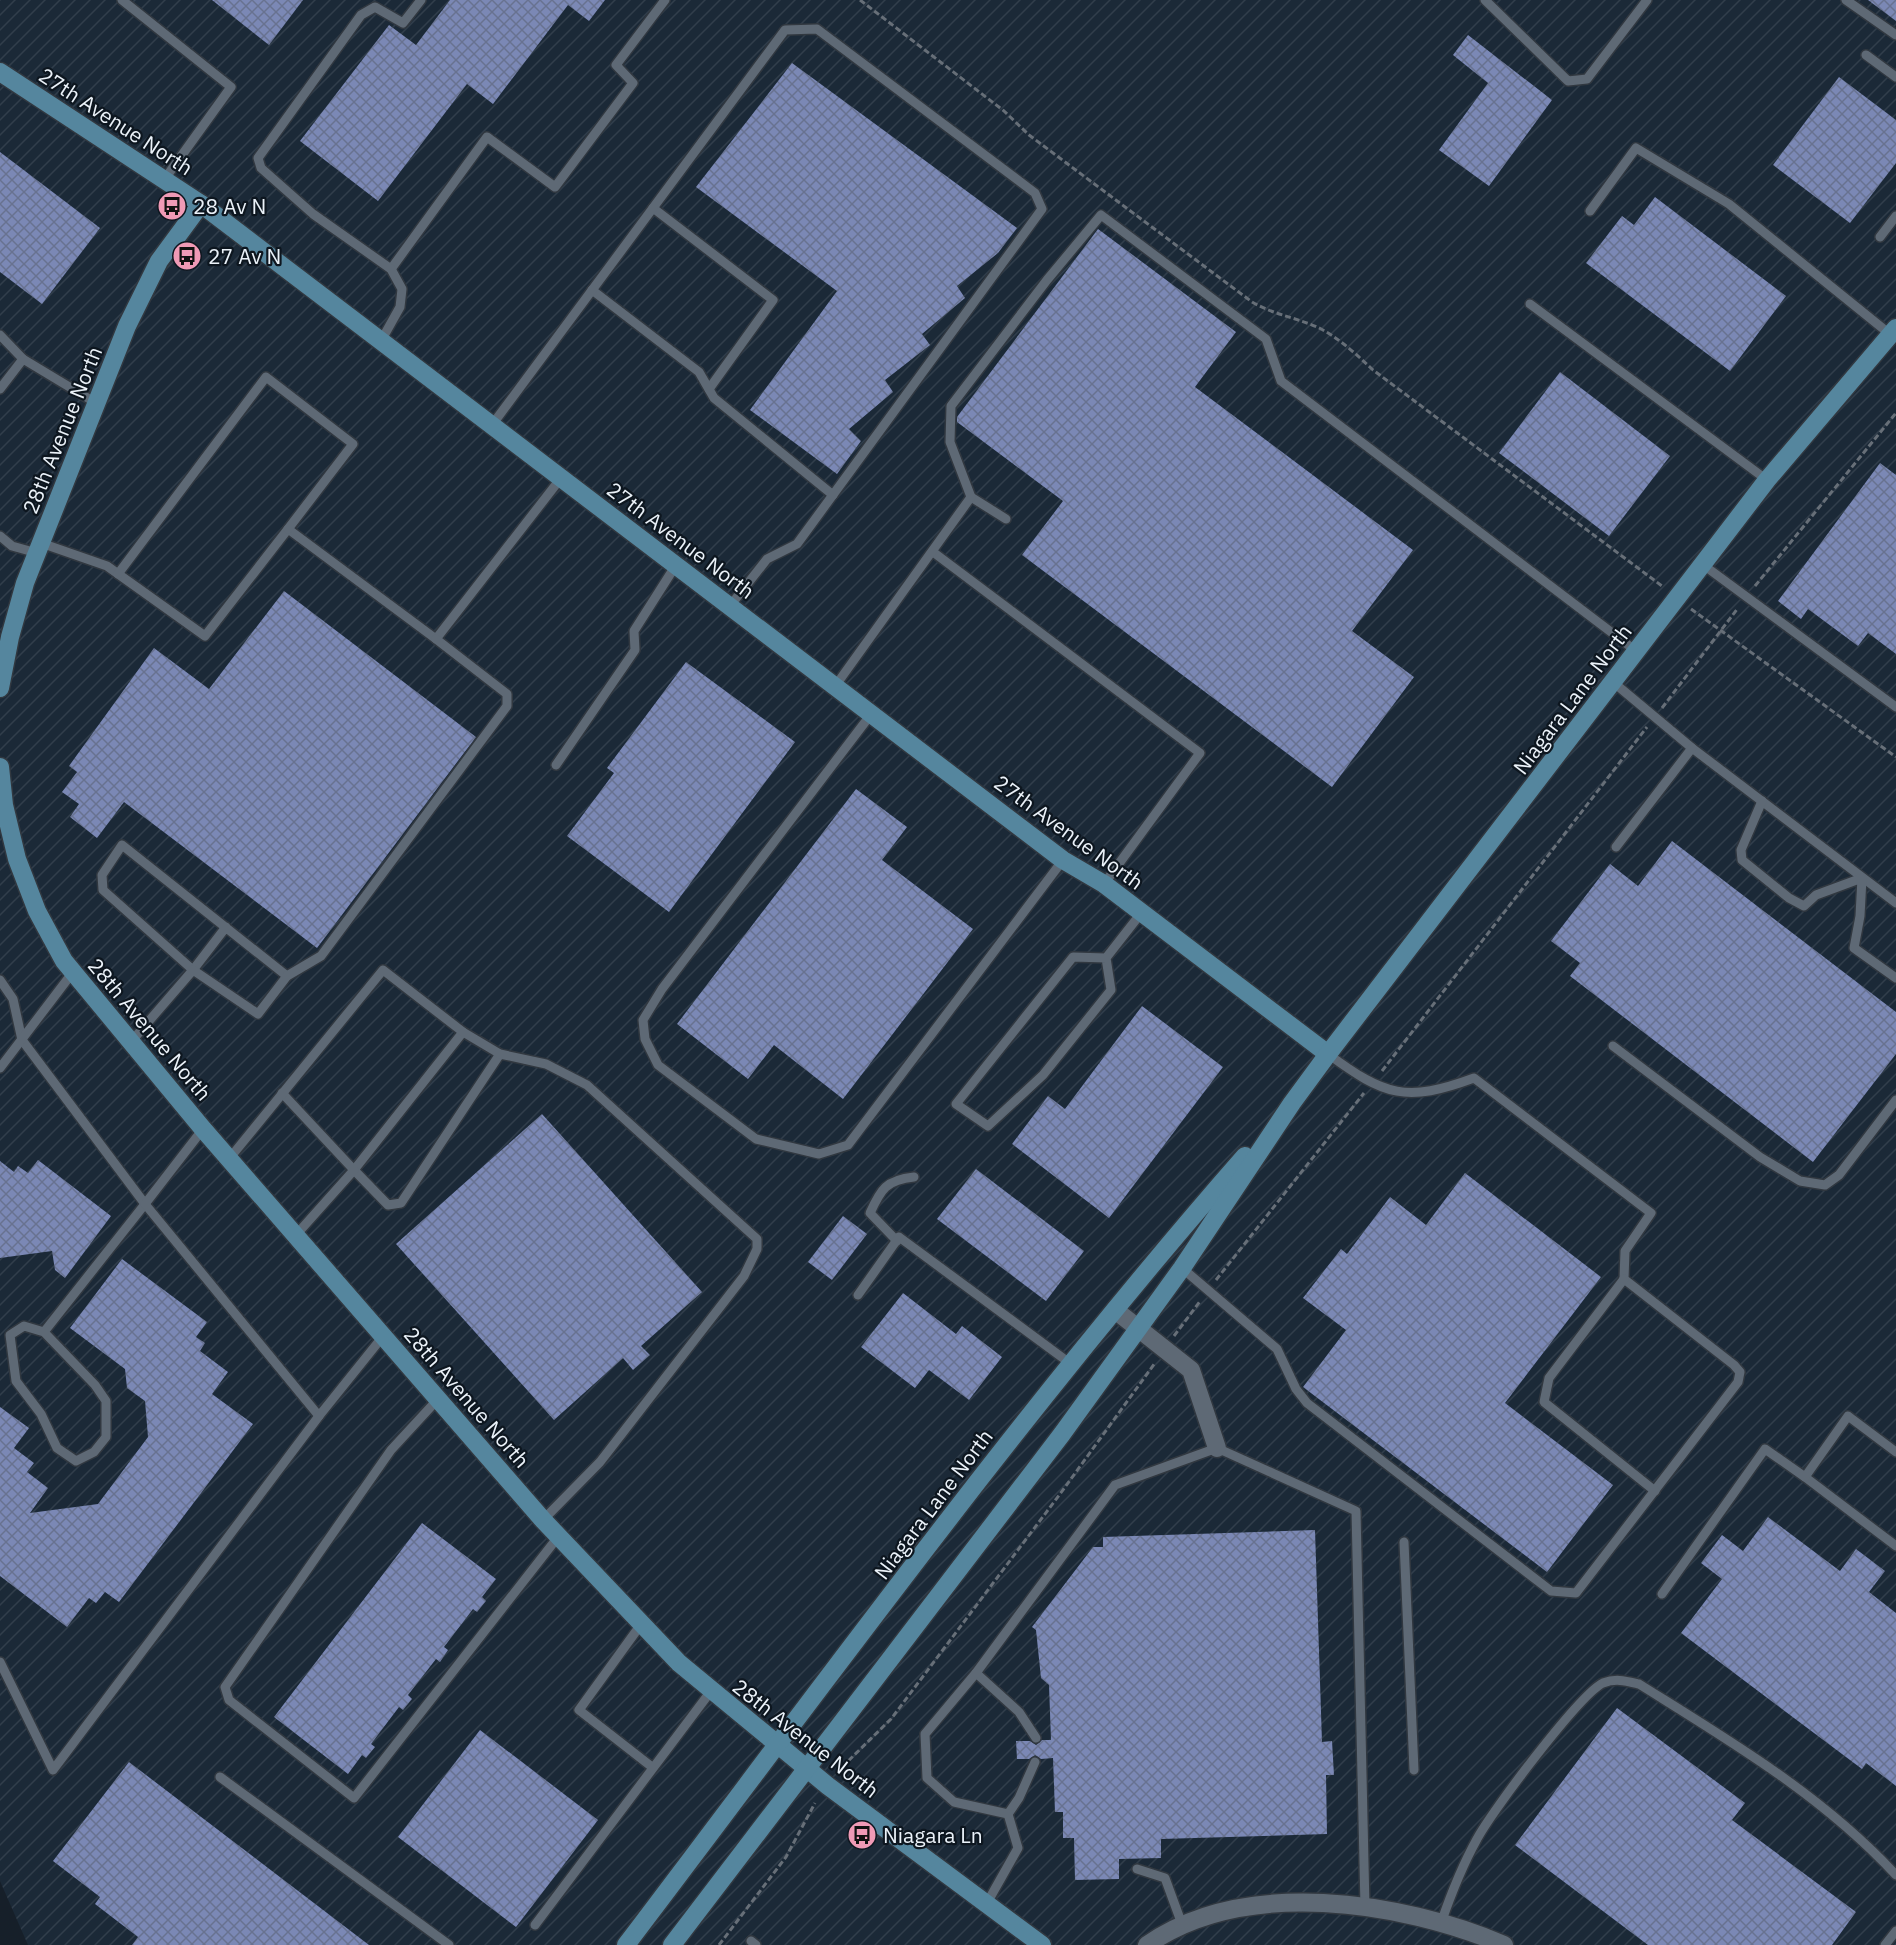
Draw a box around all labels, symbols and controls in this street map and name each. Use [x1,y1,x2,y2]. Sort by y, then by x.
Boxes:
street label: 27th Avenue North [34,61,198,181]
bus stop icon: 28 Av N [156,190,188,222]
place label: 28 Av N [193,192,266,220]
bus stop icon: 27 Av N [171,240,203,272]
place label: 27 Av N [208,242,281,270]
street label: 28th Avenue North [16,342,108,518]
street label: 27th Avenue North [601,475,761,605]
street label: Niagara Lane North [1506,618,1638,780]
street label: 27th Avenue North [989,768,1149,896]
street label: 28th Avenue North [82,952,218,1106]
street label: 28th Avenue North [398,1321,536,1473]
street label: Niagara Lane North [867,1423,999,1585]
street label: 28th Avenue North [727,1672,885,1804]
bus stop icon: Niagara Ln [846,1819,878,1851]
place label: Niagara Ln [883,1821,983,1849]

